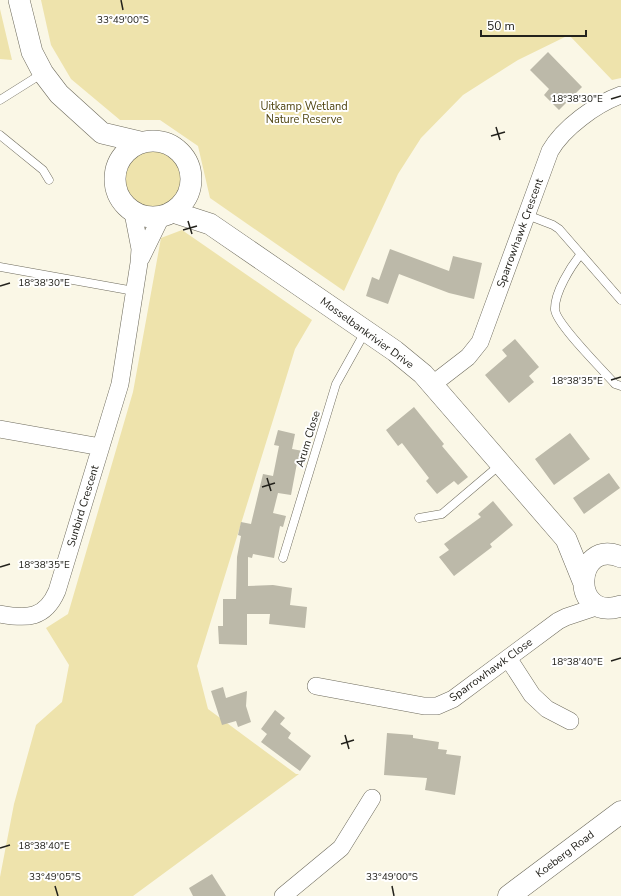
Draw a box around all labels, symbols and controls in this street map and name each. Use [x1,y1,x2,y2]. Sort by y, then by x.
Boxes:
scale bar [481,12,586,38]
text: 33°49'00"S [97,13,149,27]
text: 50 m [487,18,515,34]
text: 18°38'30"E [551,92,603,106]
park label: Uitkamp Wetland Nature Reserve [260,99,348,127]
street label: Sparrowhawk Crescent [493,176,547,290]
text: 18°38'30"E [18,276,70,290]
street label: Mosselbankrivier Drive [317,294,417,372]
text: 18°38'35"E [551,374,603,388]
street label: Arum Close [292,409,324,469]
street label: Sunbird Crescent [63,463,103,549]
text: 18°38'35"E [18,558,70,572]
street label: Sparrowhawk Close [446,635,536,705]
text: 18°38'40"E [551,655,603,669]
street label: Koeberg Road [533,827,597,881]
text: 18°38'40"E [18,839,70,853]
text: 33°49'05"S [29,870,81,884]
text: 33°49'00"S [366,870,418,884]

